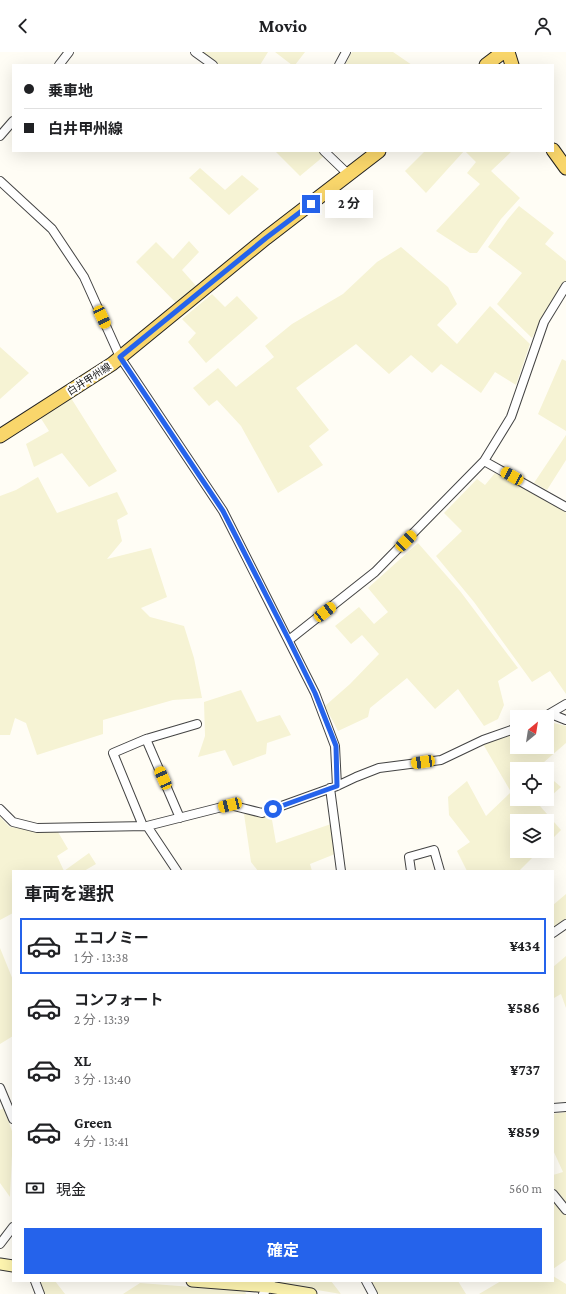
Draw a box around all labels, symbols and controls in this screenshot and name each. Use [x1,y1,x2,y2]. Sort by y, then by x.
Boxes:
icon: back [12,15,34,37]
icon: person [532,15,554,37]
text: Movio [259,16,307,36]
text: 乗車地 [48,83,93,99]
text: 白井甲州線 [48,121,123,137]
callout: 2 分 [325,190,373,218]
route end [302,195,320,213]
text: 2 分 [338,196,360,211]
car [91,304,113,330]
street label: 白井甲州線 [65,361,113,397]
car [499,465,525,487]
car [393,528,419,554]
car [312,600,338,624]
north arrow [510,710,554,754]
map controls [510,710,554,858]
car [410,754,436,770]
button: locate [510,762,554,806]
car [153,765,173,791]
car [217,796,243,814]
route start [264,800,282,818]
button: layers [510,814,554,858]
text: 車両を選択 [24,884,114,904]
icon: car [26,928,62,964]
text: エコノミー [74,930,149,946]
text: ¥434 [509,938,540,954]
text: 1 分 · 13:38 [74,950,128,965]
icon: car [26,990,62,1026]
text: コンフォート [74,992,164,1008]
text: ¥586 [508,1000,540,1016]
text: 2 分 · 13:39 [74,1012,130,1027]
icon: car [26,1052,62,1088]
text: XL [74,1053,91,1069]
text: ¥737 [510,1062,540,1078]
text: 3 分 · 13:40 [74,1072,131,1087]
icon: car [26,1114,62,1150]
text: Green [74,1115,112,1131]
text: ¥859 [508,1124,540,1140]
text: 4 分 · 13:41 [74,1134,129,1149]
icon: cash [24,1177,46,1199]
text: 560 m [509,1181,542,1196]
text: 現金 [56,1182,86,1198]
button: 確定 [24,1228,542,1274]

